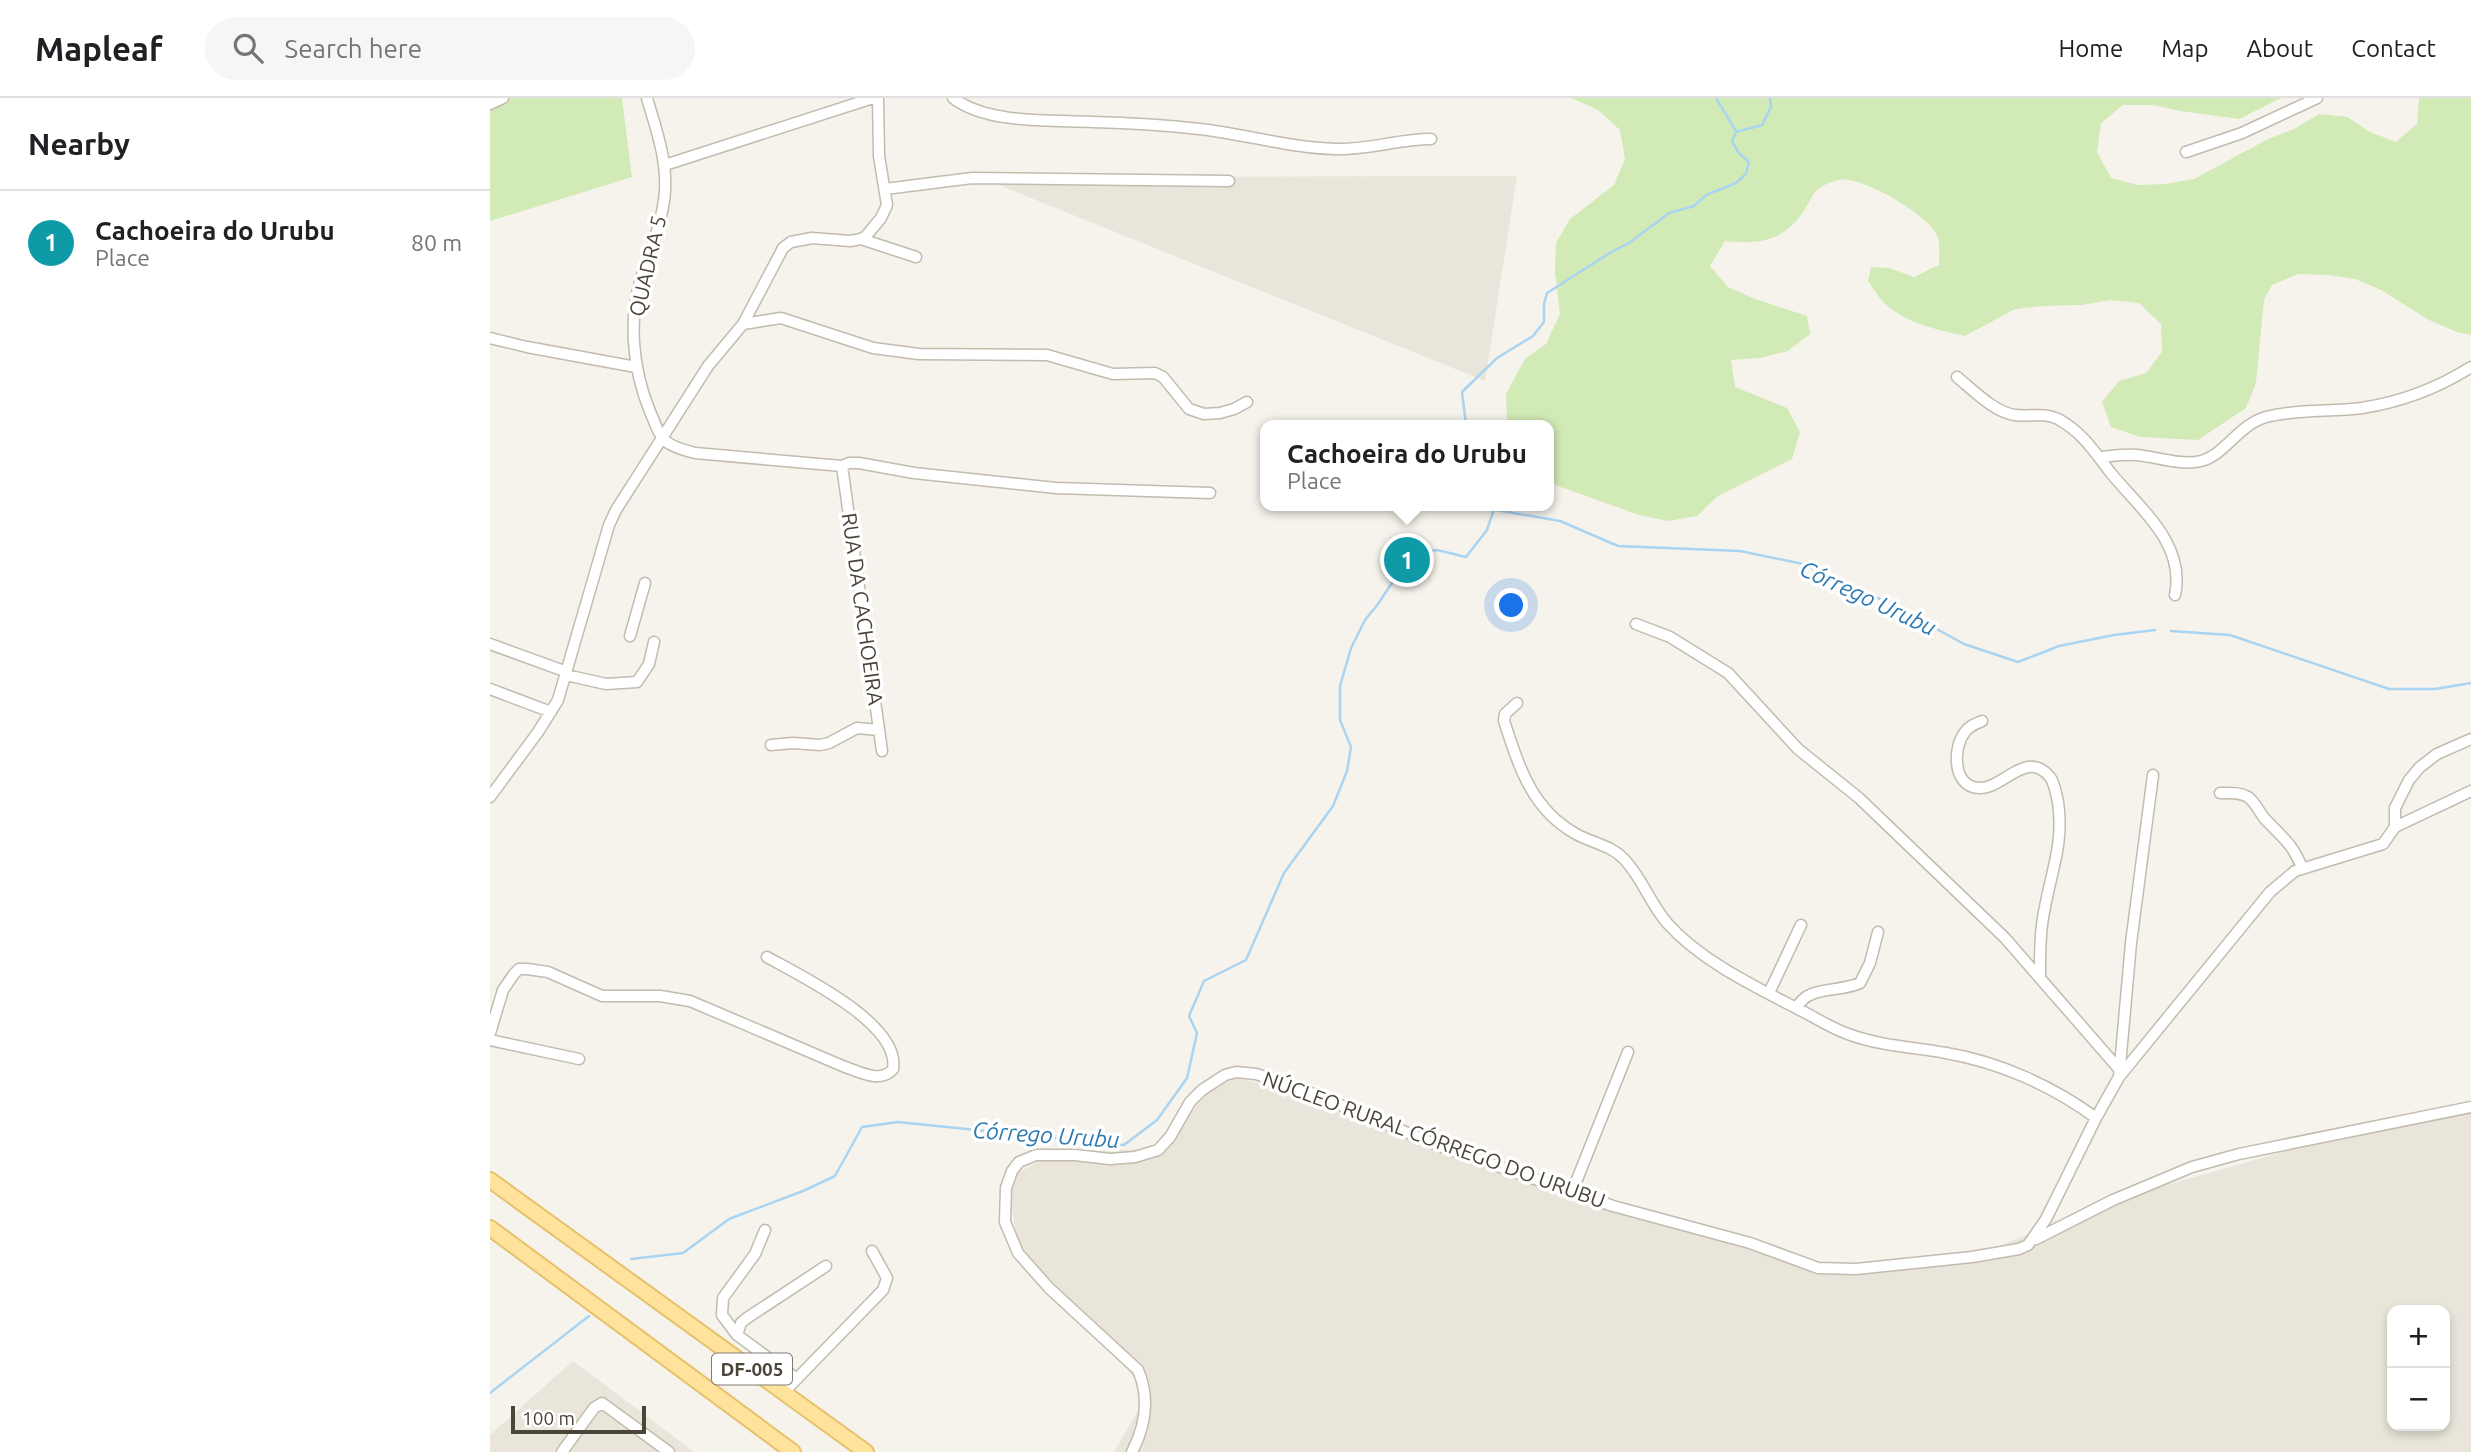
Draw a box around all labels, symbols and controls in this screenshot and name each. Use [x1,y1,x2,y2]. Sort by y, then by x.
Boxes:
search box [205,17,695,80]
icon: search [229,29,267,67]
text: Mapleaf [35,30,163,67]
text: Search here [285,34,422,63]
text: Home [2058,35,2123,62]
text: Map [2161,35,2208,62]
text: About [2246,35,2313,62]
text: Contact [2351,35,2436,62]
text: Nearby [28,127,130,161]
street label: QUADRA 5 [624,213,670,319]
text: Cachoeira do Urubu [95,216,335,245]
text: 1 [45,230,57,255]
text: 80 m [411,230,462,255]
text: Place [95,245,150,270]
popup [1260,420,1554,511]
text: Cachoeira do Urubu [1287,439,1527,468]
text: Place [1287,468,1342,493]
street label: RUA DA CACHOEIRA [838,511,888,707]
pin: 1 [1384,534,1430,586]
water label: Córrego Urubu [1796,555,1940,640]
your location [1494,588,1528,622]
street label: NÚCLEO RURAL CÓRREGO DO URUBU [1260,1066,1609,1212]
water label: Córrego Urubu [972,1117,1120,1152]
map controls [2387,1305,2450,1431]
button: + [2387,1305,2450,1368]
road number: DF-005 [712,1354,792,1385]
button: − [2387,1368,2450,1431]
scale bar [511,1403,646,1435]
text: 100 m [522,1407,575,1429]

